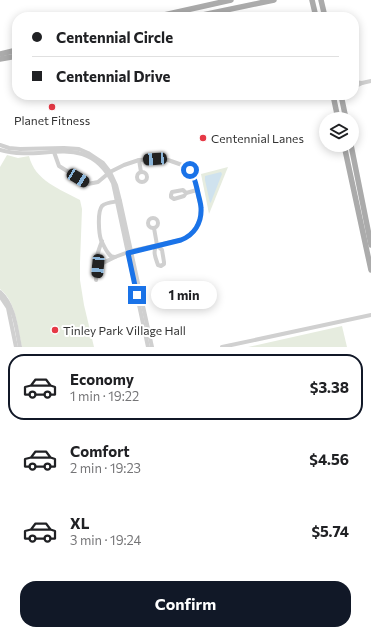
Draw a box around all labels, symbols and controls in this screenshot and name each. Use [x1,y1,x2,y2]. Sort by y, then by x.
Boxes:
text: Centennial Circle [56,28,173,46]
text: Centennial Drive [56,67,171,85]
marker: Planet Fitness [47,102,57,112]
map controls [319,112,359,152]
button: layers [319,112,359,152]
place label: Planet Fitness [14,113,90,127]
place label: Centennial Lanes [211,131,304,145]
marker: Centennial Lanes [198,133,208,143]
car [143,152,167,166]
route start [181,161,199,179]
car [65,167,91,189]
car [91,254,105,278]
callout: 1 min [151,281,217,309]
route end [128,286,146,304]
text: 1 min [169,287,199,303]
place label: Tinley Park Village Hall [63,323,186,337]
marker: Tinley Park Village Hall [50,325,60,335]
icon: car [22,369,58,405]
text: Economy [70,370,134,388]
text: $3.38 [310,378,349,396]
text: 1 min · 19:22 [70,388,139,404]
icon: car [22,441,58,477]
text: Comfort [70,442,130,460]
text: $4.56 [309,450,349,468]
text: 2 min · 19:23 [70,460,141,476]
icon: car [22,513,58,549]
text: XL [70,514,89,532]
text: $5.74 [311,522,349,540]
text: 3 min · 19:24 [70,532,141,548]
button: Confirm [20,581,351,627]

